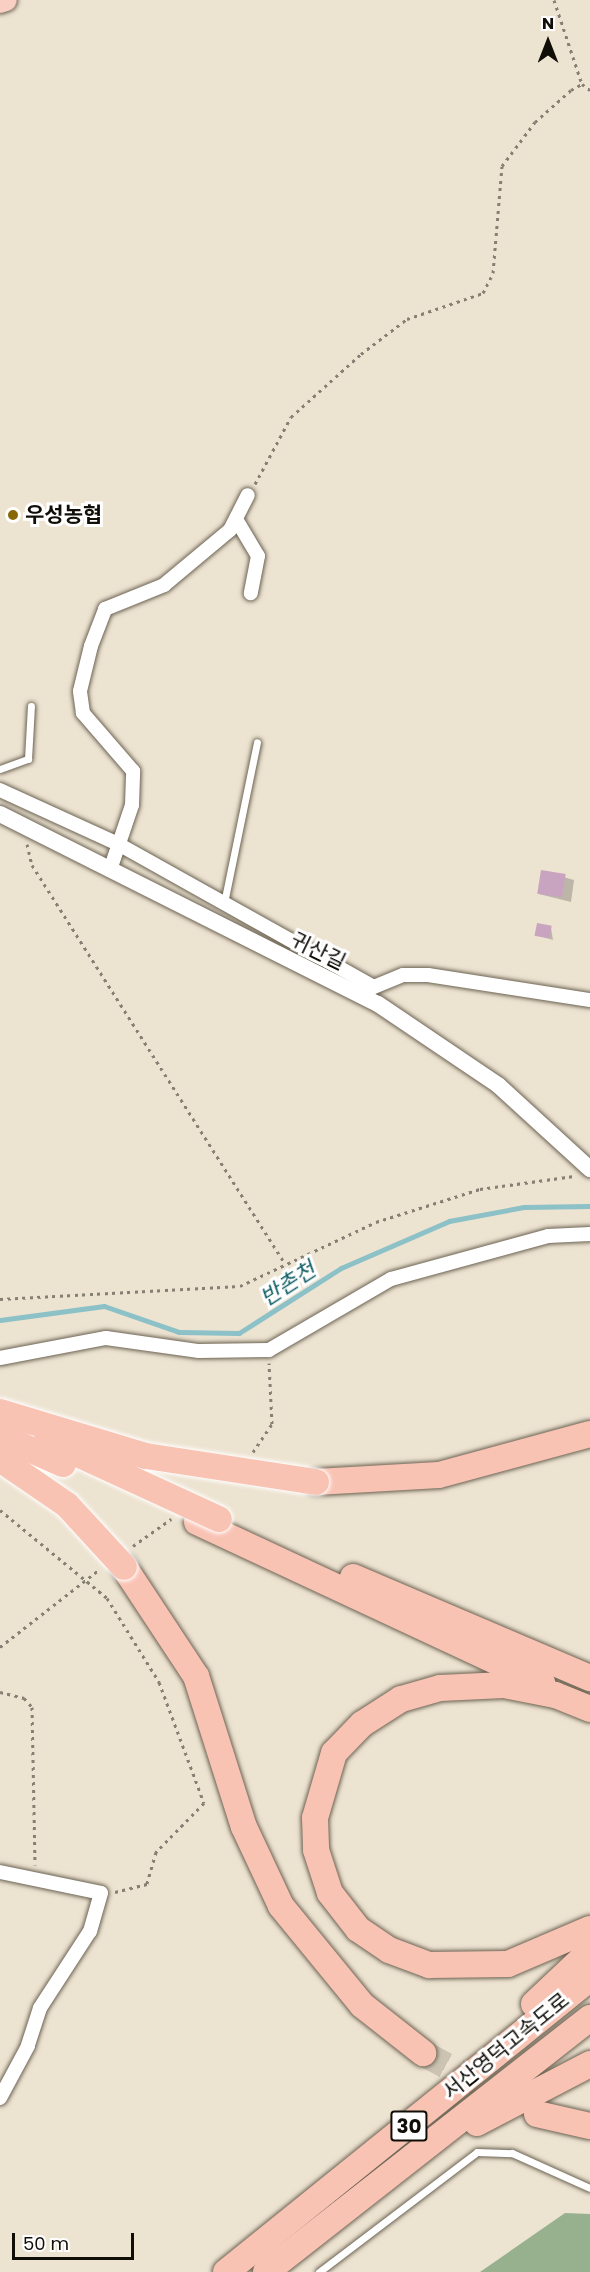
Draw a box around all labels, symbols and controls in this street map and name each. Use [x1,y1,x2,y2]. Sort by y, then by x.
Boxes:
north arrow [518,12,578,72]
text: N [542,12,554,35]
place label: 우성농협 [25,502,102,528]
marker: 우성농협 [6,508,20,522]
street label: 귀산길 [286,927,350,975]
water label: 반촌천 [255,1256,321,1312]
street label: 서산영덕고속도로 [438,1988,574,2104]
road number: 30 [390,2109,428,2143]
scale bar [15,2221,136,2259]
text: 50 m [23,2231,69,2256]

